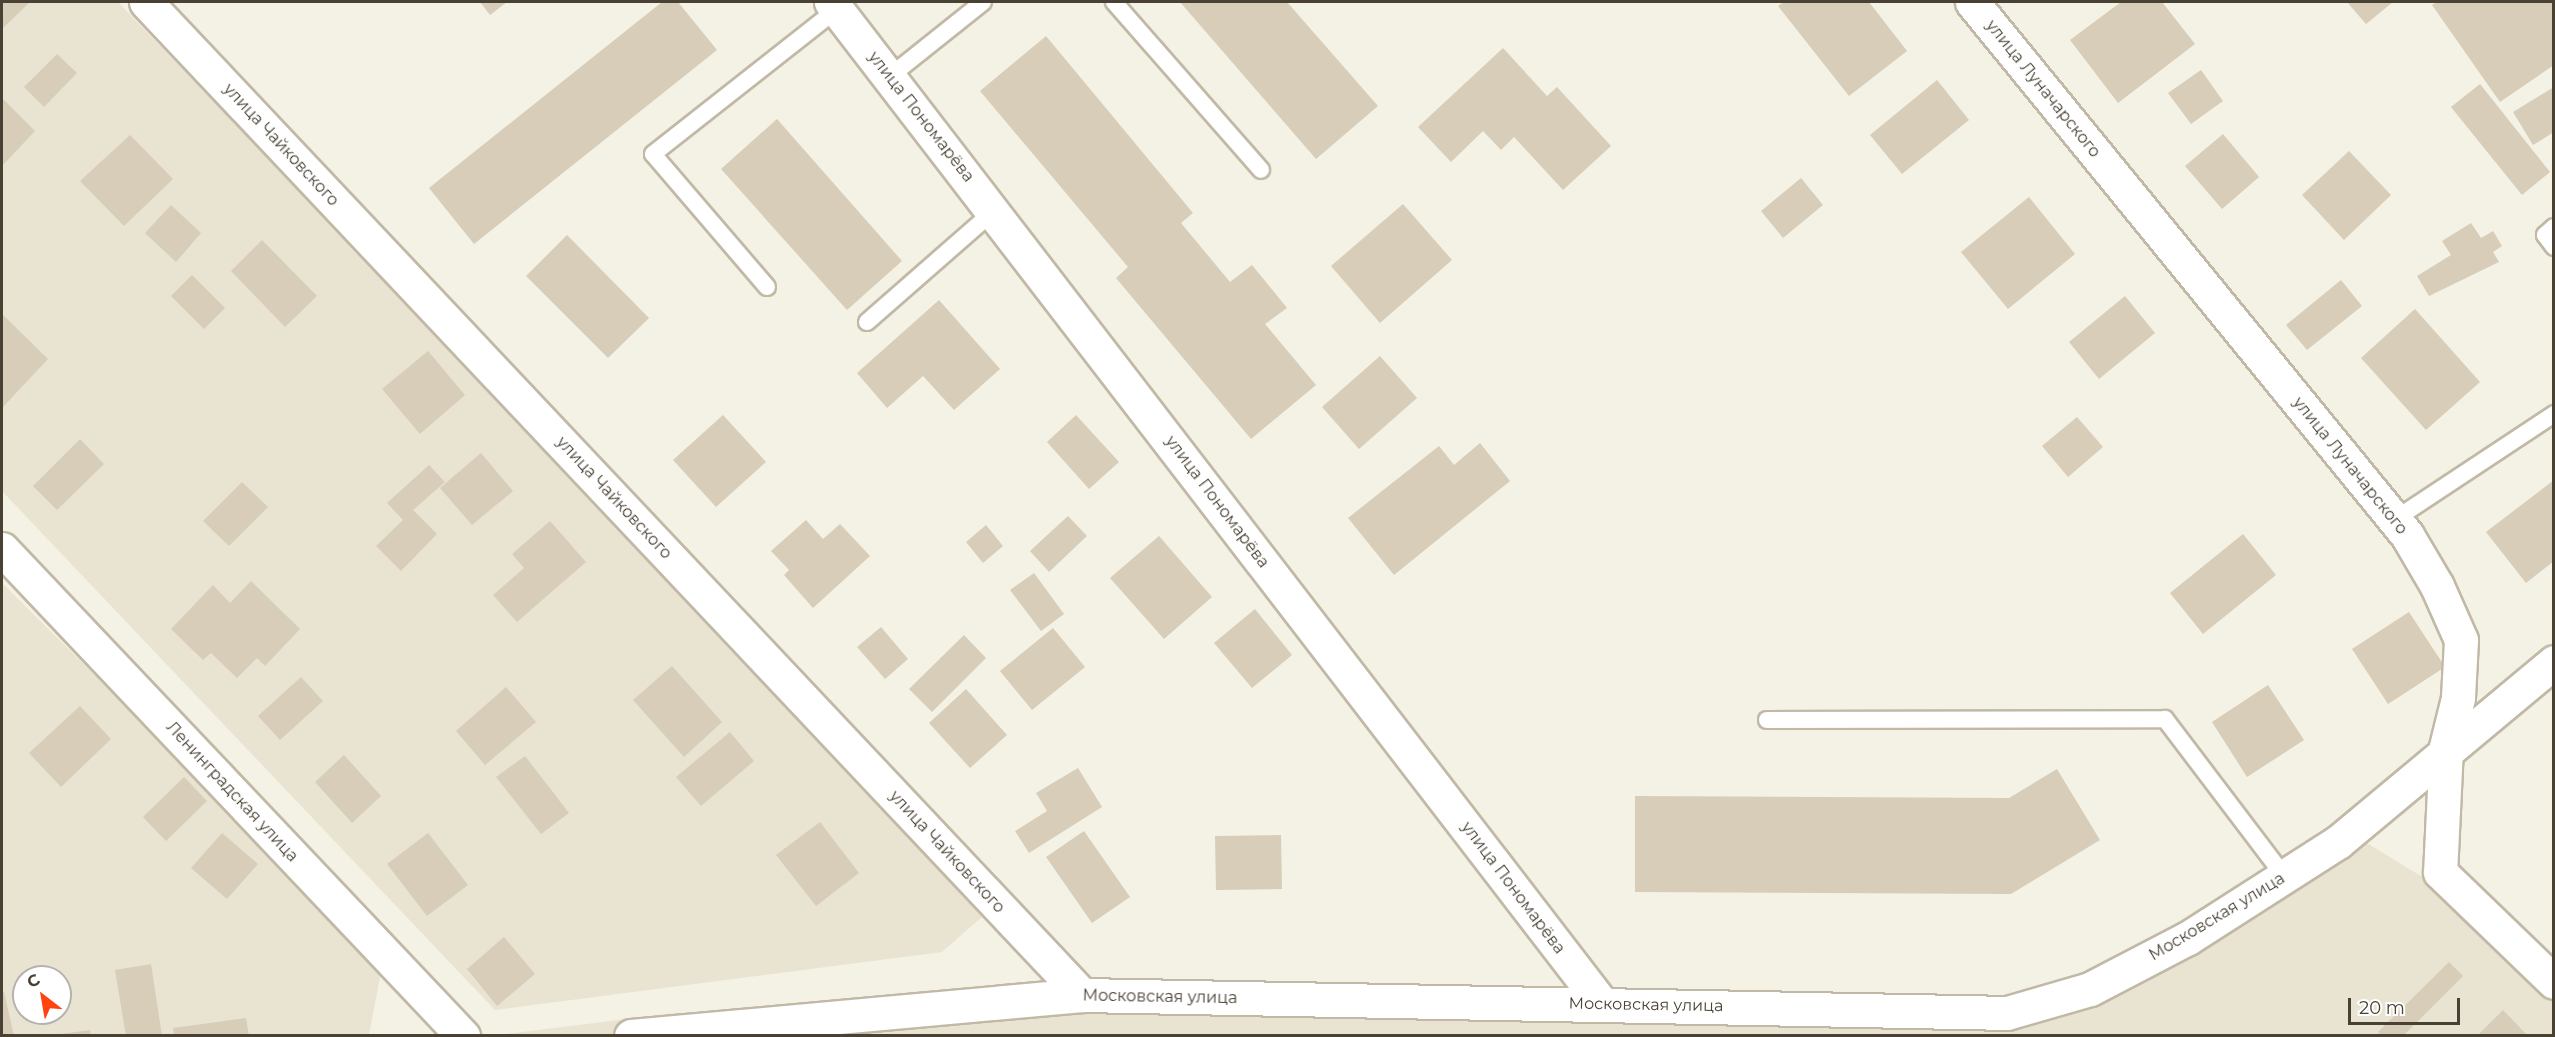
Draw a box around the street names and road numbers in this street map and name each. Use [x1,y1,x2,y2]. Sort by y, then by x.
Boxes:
street label: улица Луначарского [1982,16,2104,162]
street label: улица Пономарёва [864,48,978,186]
street label: улица Чайковского [219,80,343,210]
street label: улица Луначарского [2289,393,2411,539]
street label: улица Пономарёва [1161,432,1273,572]
street label: улица Чайковского [552,433,676,563]
street label: Ленинградская улица [162,718,302,866]
street label: улица Чайковского [885,787,1009,917]
street label: улица Пономарёва [1457,818,1569,958]
street label: Московская улица [2146,869,2288,965]
street label: Московская улица [1082,986,1238,1008]
street label: Московская улица [1568,994,1724,1016]

